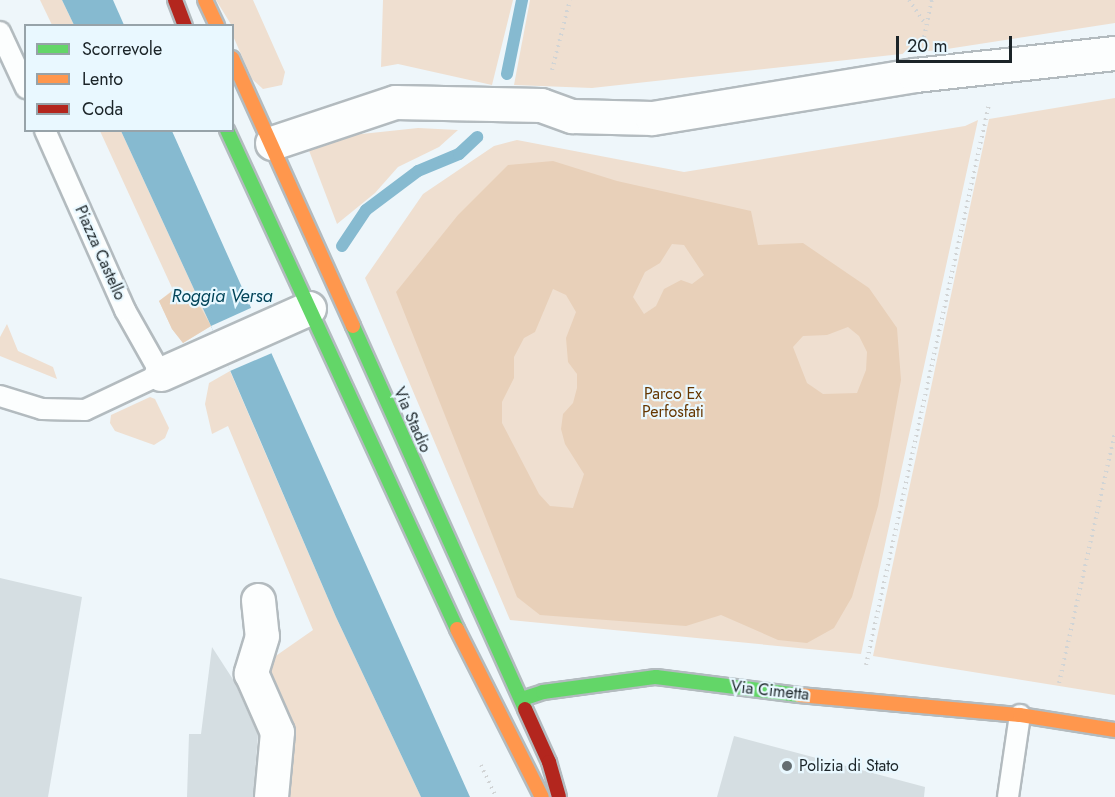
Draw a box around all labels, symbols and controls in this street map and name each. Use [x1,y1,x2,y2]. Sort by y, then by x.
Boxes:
legend [24,24,234,132]
scale bar [899,24,1014,62]
text: 20 m [907,33,947,59]
text: Scorrevole [82,36,162,62]
text: Lento [82,66,123,92]
text: Coda [82,96,123,122]
street label: Piazza Castello [71,203,129,303]
water label: Roggia Versa [171,285,273,307]
street label: Via Stadio [389,384,435,456]
park label: Parco Ex Perfosfati [642,384,704,422]
street label: Via Cimetta [730,677,810,705]
place label: Polizia di Stato [799,756,899,776]
marker: Polizia di Stato [780,759,794,773]

